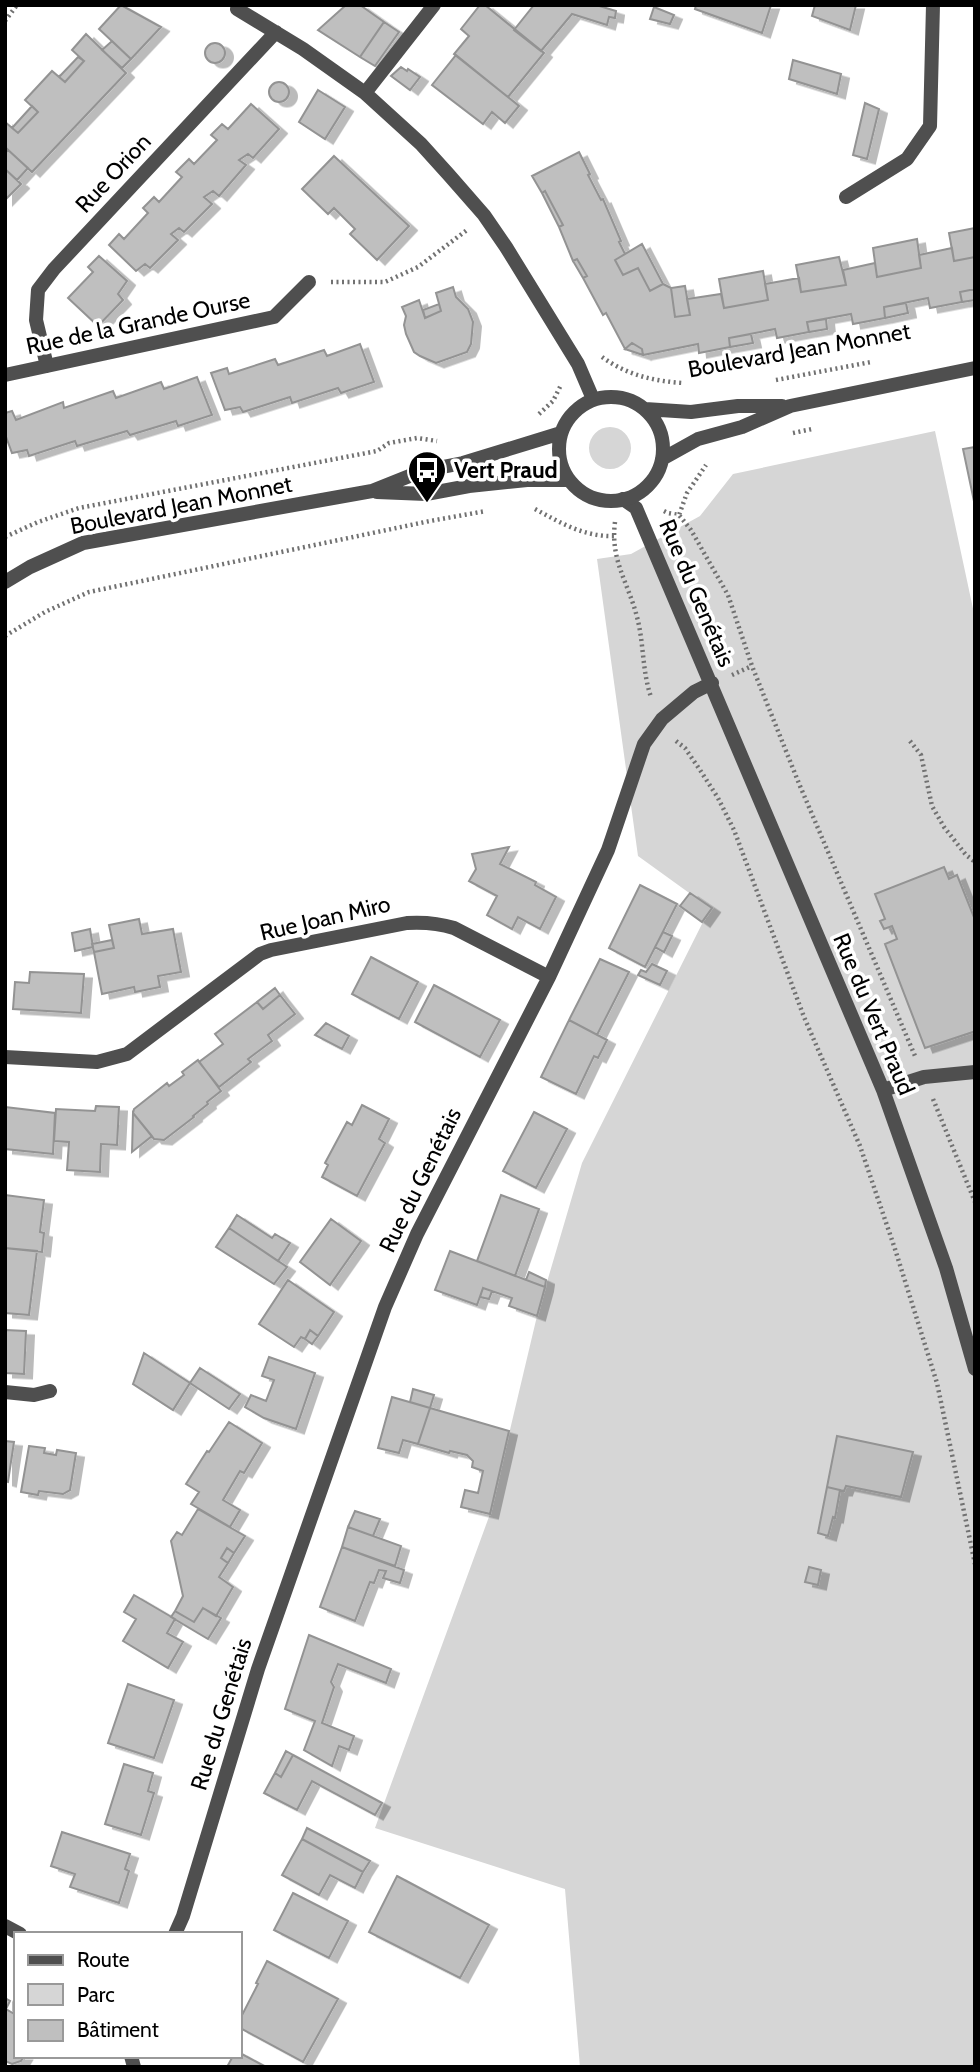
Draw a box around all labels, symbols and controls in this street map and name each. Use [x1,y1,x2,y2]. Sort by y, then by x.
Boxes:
street label: Rue Orion [69,128,157,218]
street label: Rue de la Grande Ourse [23,286,253,360]
street label: Boulevard Jean Monnet [686,317,913,383]
bus stop icon: Vert Praud [406,449,448,504]
place label: Vert Praud [454,456,558,484]
street label: Boulevard Jean Monnet [68,470,294,540]
street label: Rue du Genétais [653,515,741,671]
street label: Rue Joan Miro [257,889,393,947]
street label: Rue du Vert Praud [827,929,921,1099]
street label: Rue du Genétais [373,1103,467,1257]
street label: Rue du Genétais [185,1635,257,1793]
legend [14,1932,242,2058]
text: Route [77,1947,130,1972]
text: Parc [77,1982,115,2007]
text: Bâtiment [77,2017,159,2042]

